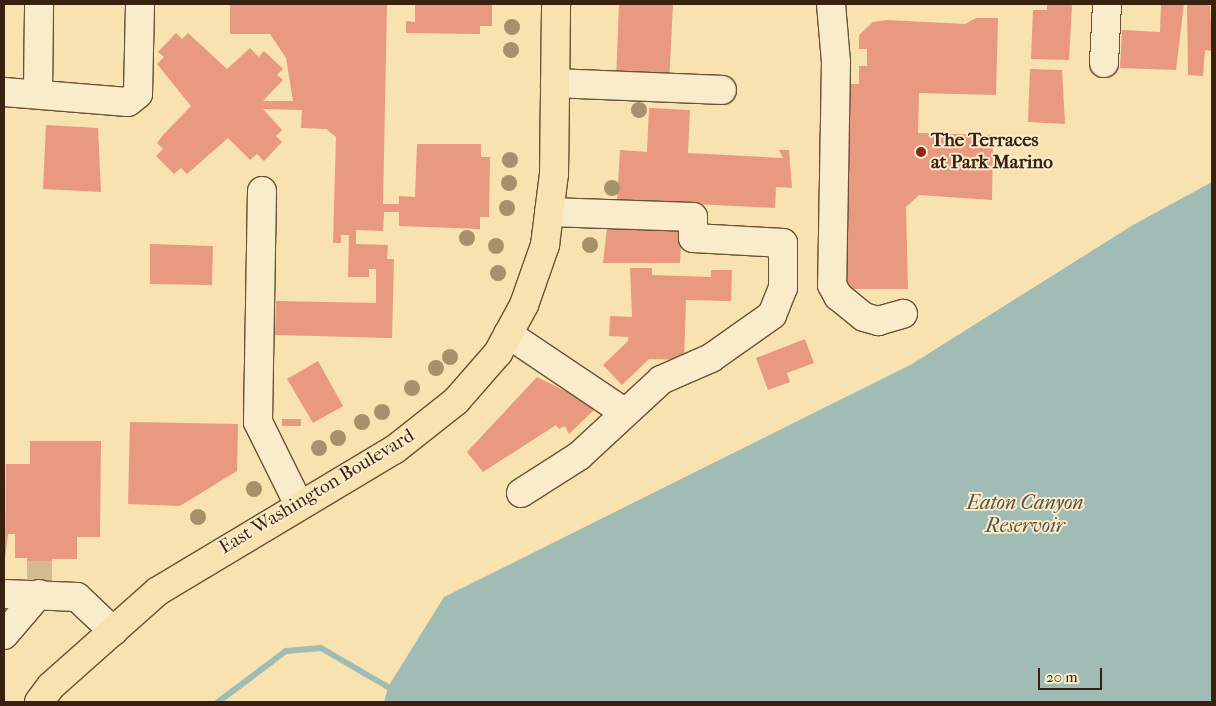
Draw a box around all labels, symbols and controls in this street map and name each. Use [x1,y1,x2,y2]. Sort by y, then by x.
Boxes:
place label: The Terraces at Park Marino [931,130,1053,174]
marker: The Terraces at Park Marino [915,146,927,158]
street label: East Washington Boulevard [215,425,419,559]
water label: Eaton Canyon Reservoir [966,491,1084,538]
scale bar [1041,658,1105,690]
text: 20 m [1046,668,1078,686]

